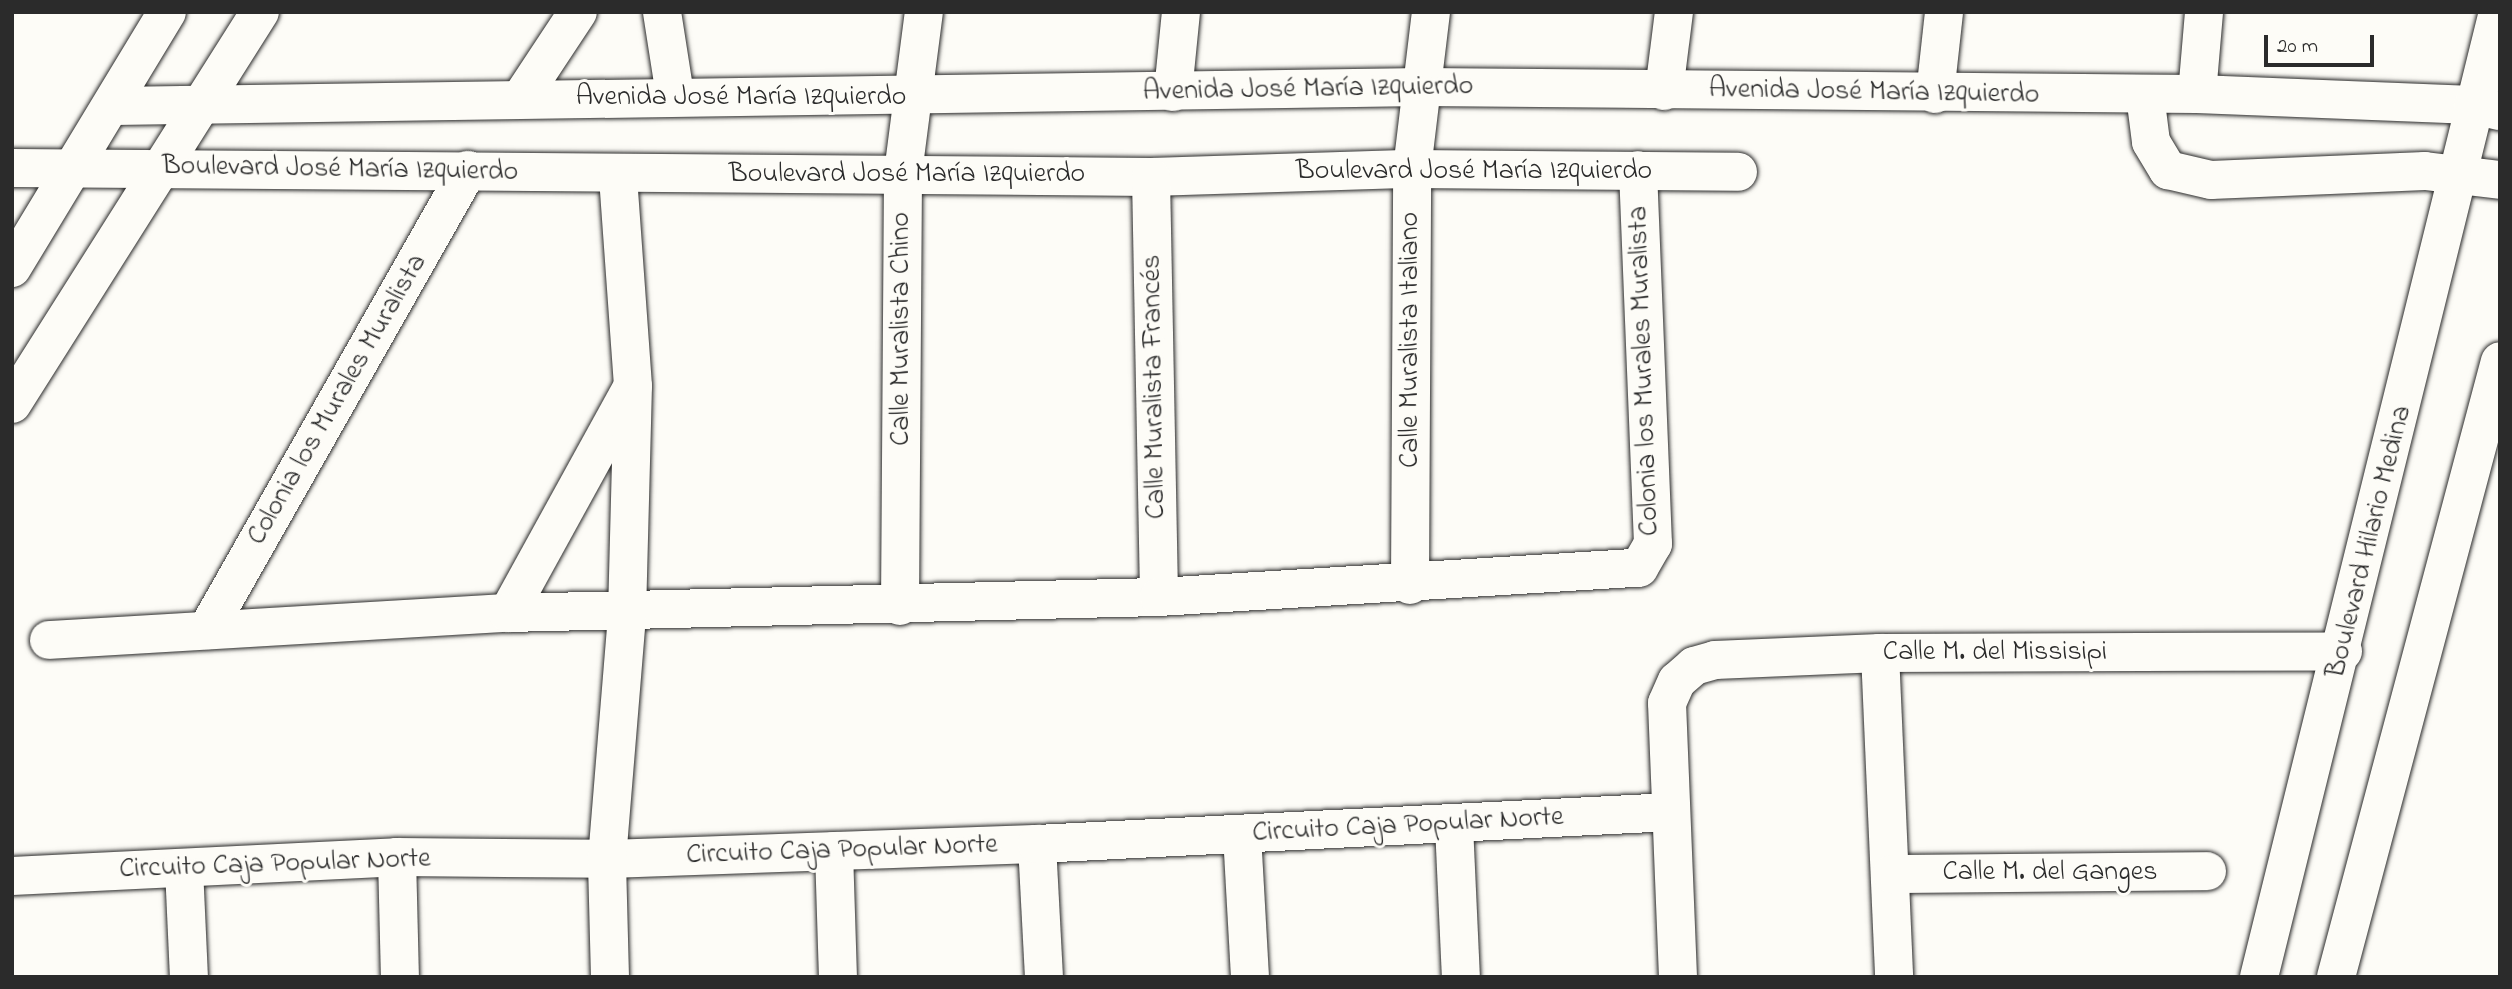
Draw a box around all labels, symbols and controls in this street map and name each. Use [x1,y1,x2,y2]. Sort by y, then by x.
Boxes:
scale bar [2267,21,2377,65]
text: 20 m [2277,32,2318,62]
street label: Avenida José María Izquierdo [1142,70,1474,110]
street label: Avenida José María Izquierdo [1708,73,2040,113]
street label: Avenida José María Izquierdo [576,81,906,115]
street label: Boulevard José María Izquierdo [162,150,518,190]
street label: Boulevard José María Izquierdo [1296,155,1652,189]
street label: Boulevard José María Izquierdo [729,158,1085,192]
street label: Colonia los Murales Muralista [1622,205,1668,537]
street label: Calle Muralista Chino [885,212,919,446]
street label: Calle Muralista Italiano [1394,212,1428,468]
street label: Colonia los Murales Muralista [241,249,435,551]
street label: Calle Muralista Francés [1136,255,1174,519]
street label: Boulevard Hilario Medina [2320,402,2420,682]
street label: Calle M. del Missisipi [1883,636,2107,670]
street label: Circuito Caja Popular Norte [1252,801,1564,851]
street label: Circuito Caja Popular Norte [686,829,998,873]
street label: Circuito Caja Popular Norte [119,843,431,887]
street label: Calle M. del Ganges [1942,856,2158,890]

